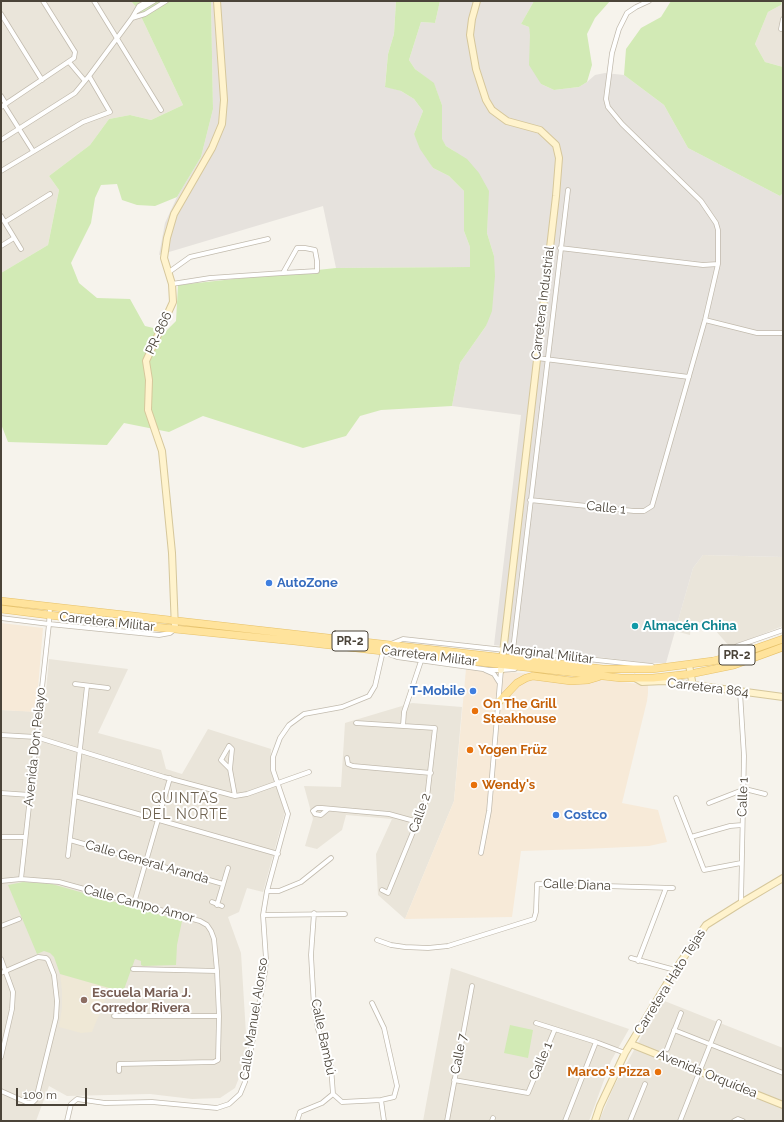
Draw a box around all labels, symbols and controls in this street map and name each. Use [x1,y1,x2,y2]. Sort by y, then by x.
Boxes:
street label: Carretera Industrial [528,245,558,361]
street label: PR-866 [142,309,176,357]
street label: Calle 1 [586,498,626,518]
place label: AutoZone [277,575,338,591]
marker: AutoZone [264,578,274,588]
street label: Carretera Militar [58,609,156,635]
place label: Almacén China [643,618,737,634]
marker: Almacén China [630,621,640,631]
road number: PR-2 [332,631,368,651]
street label: Marginal Militar [501,641,595,667]
street label: Carretera Militar [380,642,478,670]
road number: PR-2 [719,645,755,665]
street label: Carretera 864 [666,675,750,701]
place label: T-Mobile [410,683,465,699]
street label: Avenida Don Pelayo [21,686,49,808]
marker: T-Mobile [468,686,478,696]
place label: On The Grill Steakhouse [483,696,557,727]
marker: On The Grill Steakhouse [470,706,480,716]
place label: Yogen Früz [478,742,547,758]
marker: Yogen Früz [465,745,475,755]
place label: Wendy's [482,777,535,793]
street label: Calle 1 [735,777,751,817]
marker: Wendy's [469,780,479,790]
district label: QUINTAS DEL NORTE [142,791,228,824]
street label: Calle 2 [406,791,434,835]
place label: Costco [564,807,607,823]
marker: Costco [551,810,561,820]
street label: Calle General Aranda [83,837,211,887]
street label: Calle Diana [543,876,611,894]
street label: Calle Campo Amor [82,882,196,926]
street label: Carretera Hato Tejas [631,926,709,1038]
street label: Calle Manuel Alonso [237,957,271,1081]
place label: Escuela María J. Corredor Rivera [92,985,191,1016]
marker: Escuela María J. Corredor Rivera [79,995,89,1005]
street label: Calle Bambú [307,997,339,1077]
street label: Calle 7 [447,1032,471,1076]
street label: Calle 1 [526,1040,556,1082]
street label: Avenida Orquídea [654,1047,760,1101]
place label: Marco's Pizza [567,1064,650,1080]
marker: Marco's Pizza [653,1067,663,1077]
scale bar [18,1080,89,1106]
text: 100 m [23,1088,57,1102]

